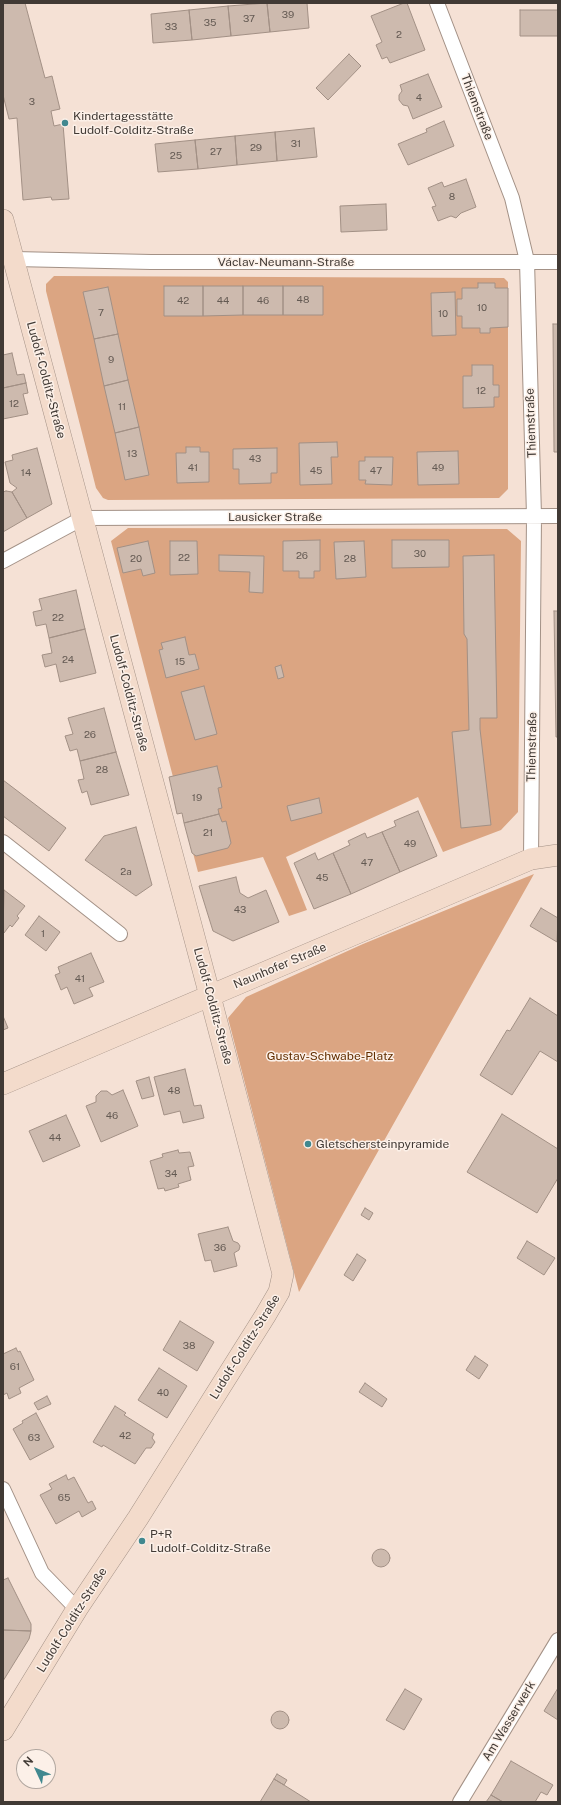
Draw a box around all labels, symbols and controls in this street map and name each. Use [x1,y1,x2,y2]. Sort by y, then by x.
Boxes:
house number: 39 [282,9,294,21]
house number: 37 [243,13,255,25]
house number: 35 [204,17,216,29]
house number: 33 [165,21,177,33]
house number: 2 [396,29,402,41]
street label: Thiemstraße [458,72,496,142]
house number: 4 [416,92,422,104]
house number: 3 [29,96,35,108]
place label: Kindertagesstätte Ludolf-Colditz-Straße [73,109,194,137]
marker: Kindertagesstätte Ludolf-Colditz-Straße [60,118,70,128]
house number: 31 [291,138,301,150]
house number: 29 [250,142,262,154]
house number: 27 [210,146,222,158]
house number: 25 [170,150,182,162]
house number: 8 [449,191,455,203]
street label: Václav-Neumann-Straße [218,255,354,269]
house number: 48 [297,294,309,306]
house number: 42 [177,295,189,307]
house number: 44 [217,295,229,307]
house number: 46 [257,295,269,307]
house number: 10 [477,302,487,314]
house number: 7 [98,307,104,319]
house number: 10 [438,308,448,320]
street label: Ludolf-Colditz-Straße [23,320,69,440]
house number: 9 [108,354,114,366]
house number: 12 [476,385,486,397]
street label: Thiemstraße [523,388,539,458]
house number: 12 [9,398,19,410]
house number: 11 [118,401,126,413]
house number: 13 [127,448,137,460]
house number: 43 [249,453,261,465]
house number: 41 [188,462,198,474]
house number: 49 [432,462,444,474]
house number: 45 [310,465,322,477]
house number: 47 [370,465,382,477]
house number: 14 [21,467,31,479]
street label: Lausicker Straße [228,510,322,524]
house number: 30 [414,548,426,560]
house number: 26 [296,550,308,562]
house number: 22 [178,552,190,564]
house number: 20 [130,553,142,565]
house number: 28 [344,553,356,565]
house number: 22 [52,612,64,624]
street label: Ludolf-Colditz-Straße [106,633,152,753]
house number: 24 [62,654,74,666]
house number: 15 [175,656,185,668]
street label: Thiemstraße [524,712,540,782]
house number: 26 [84,729,96,741]
house number: 28 [96,764,108,776]
house number: 19 [192,792,202,804]
house number: 21 [203,827,213,839]
house number: 49 [404,838,416,850]
house number: 47 [361,857,373,869]
house number: 2a [120,866,132,878]
house number: 45 [316,872,328,884]
house number: 43 [234,904,246,916]
house number: 1 [41,928,45,940]
street label: Naunhofer Straße [231,940,329,992]
street label: Ludolf-Colditz-Straße [190,946,236,1066]
house number: 41 [75,973,85,985]
park label: Gustav-Schwabe-Platz [267,1049,393,1063]
house number: 48 [168,1085,180,1097]
house number: 46 [106,1110,118,1122]
house number: 44 [49,1132,61,1144]
place label: Gletschersteinpyramide [316,1137,449,1151]
marker: Gletschersteinpyramide [303,1139,313,1149]
house number: 34 [165,1168,177,1180]
house number: 36 [214,1242,226,1254]
street label: Ludolf-Colditz-Straße [207,1292,283,1402]
house number: 38 [183,1340,195,1352]
house number: 61 [10,1361,20,1373]
house number: 40 [157,1387,169,1399]
house number: 42 [119,1430,131,1442]
house number: 63 [28,1432,40,1444]
house number: 65 [58,1492,70,1504]
place label: P+R Ludolf-Colditz-Straße [150,1527,271,1555]
marker: P+R Ludolf-Colditz-Straße [137,1536,147,1546]
street label: Ludolf-Colditz-Straße [34,1565,110,1675]
street label: Am Wasserwerk [480,1678,538,1764]
north arrow [16,1749,56,1789]
text: N [21,1754,35,1769]

